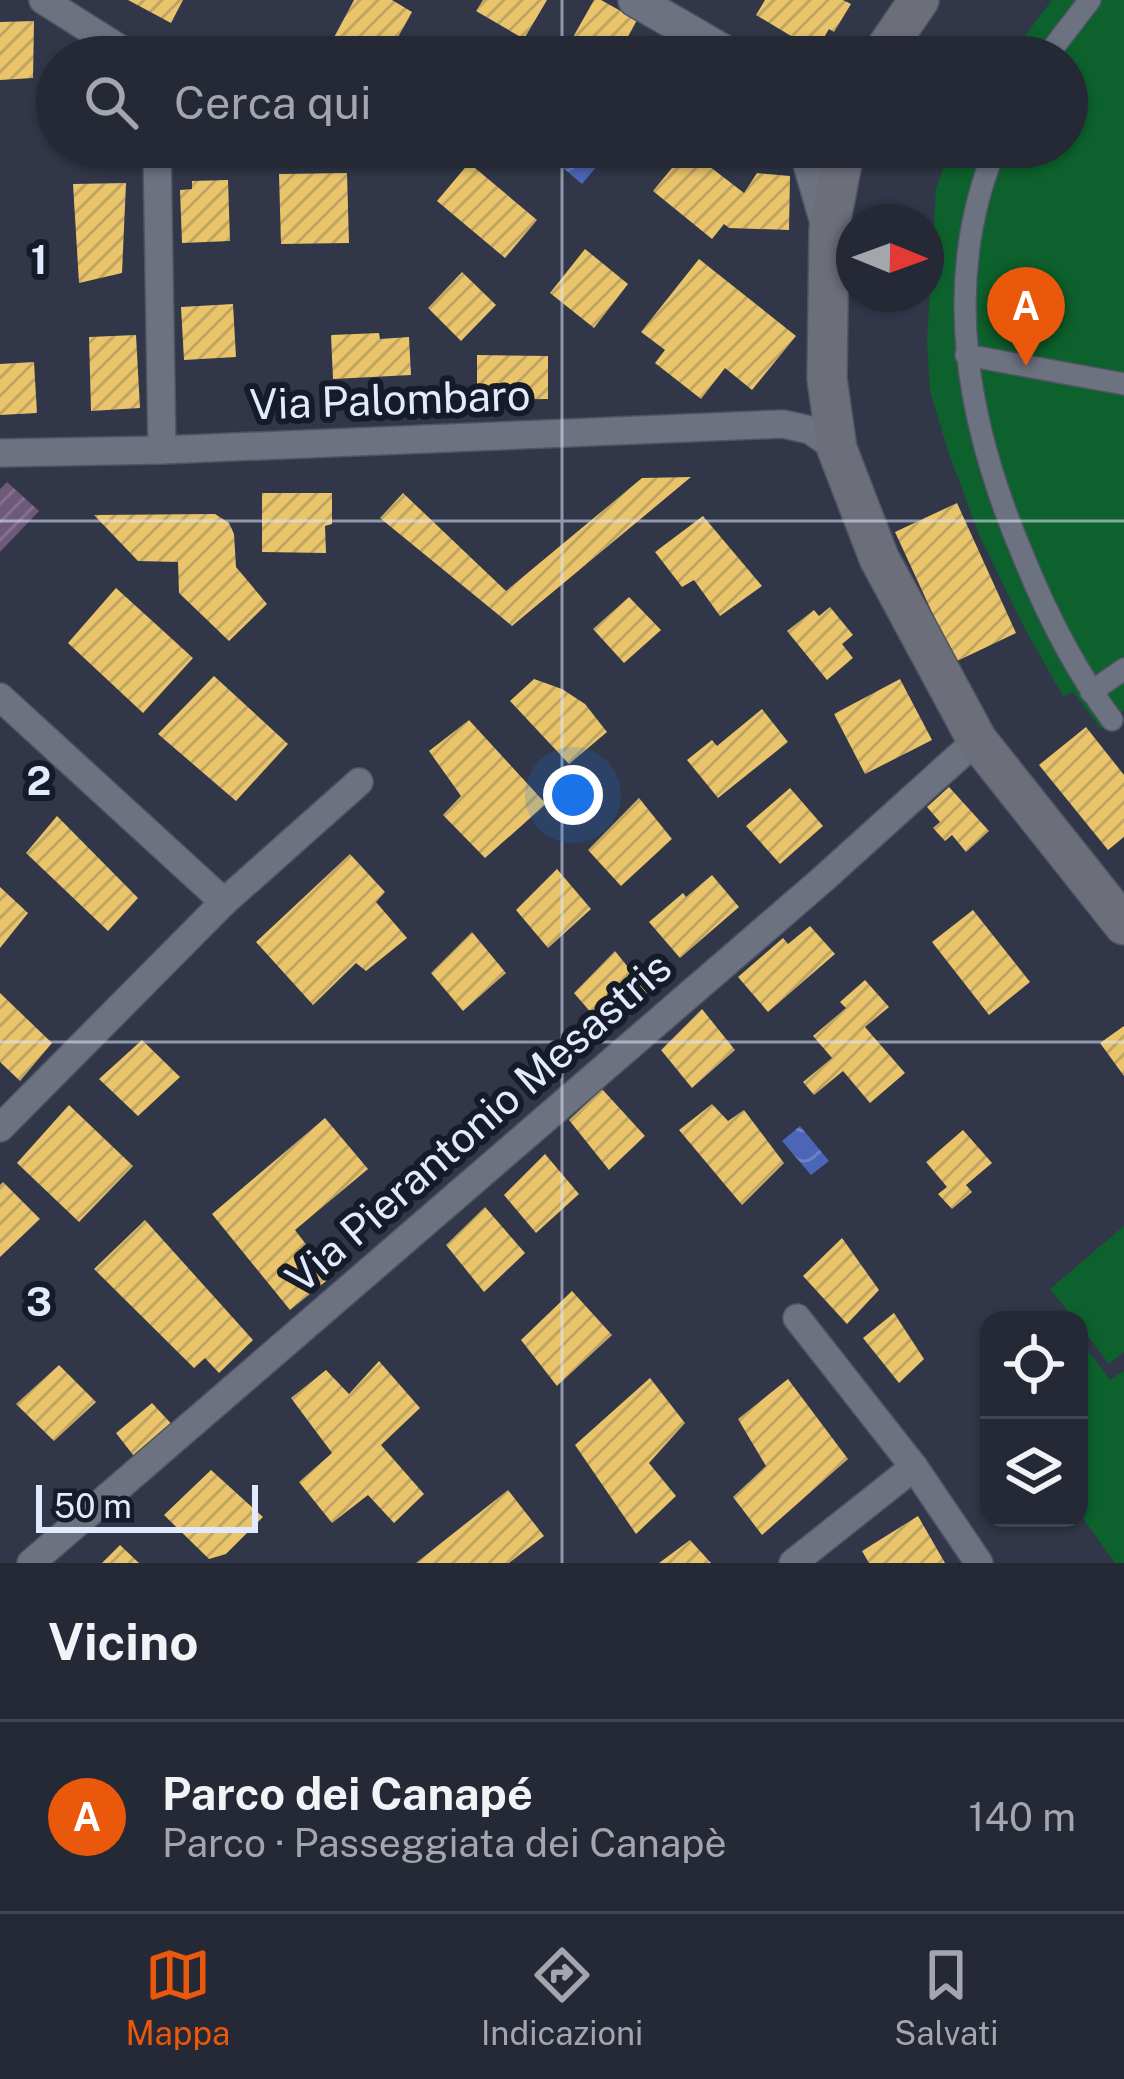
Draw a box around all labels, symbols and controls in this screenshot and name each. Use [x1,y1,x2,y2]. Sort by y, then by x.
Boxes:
search box [36,36,1088,168]
icon: search [78,69,144,135]
text: Cerca qui [174,76,371,129]
north arrow [836,204,944,312]
text: 1 [31,237,47,283]
pin: A [987,267,1065,366]
street label: Via Palombaro [249,370,531,428]
text: 2 [27,758,51,804]
your location [543,765,603,825]
street label: Via Pierantonio Mesastris [276,942,680,1302]
text: 3 [26,1279,52,1325]
map controls [980,1311,1088,1527]
button: locate [980,1311,1088,1419]
button: layers [980,1419,1088,1527]
scale bar [36,1479,258,1532]
text: 50 m [54,1487,132,1525]
text: Vicino [48,1612,199,1671]
text: Parco dei Canapé [162,1767,533,1820]
text: A [73,1794,101,1840]
text: 140 m [969,1794,1076,1840]
text: Parco · Passeggiata dei Canapè [162,1820,727,1866]
tab: Mappa [125,1942,230,2052]
tab: Indicazioni [481,1942,643,2052]
tab: Salvati [894,1942,999,2052]

